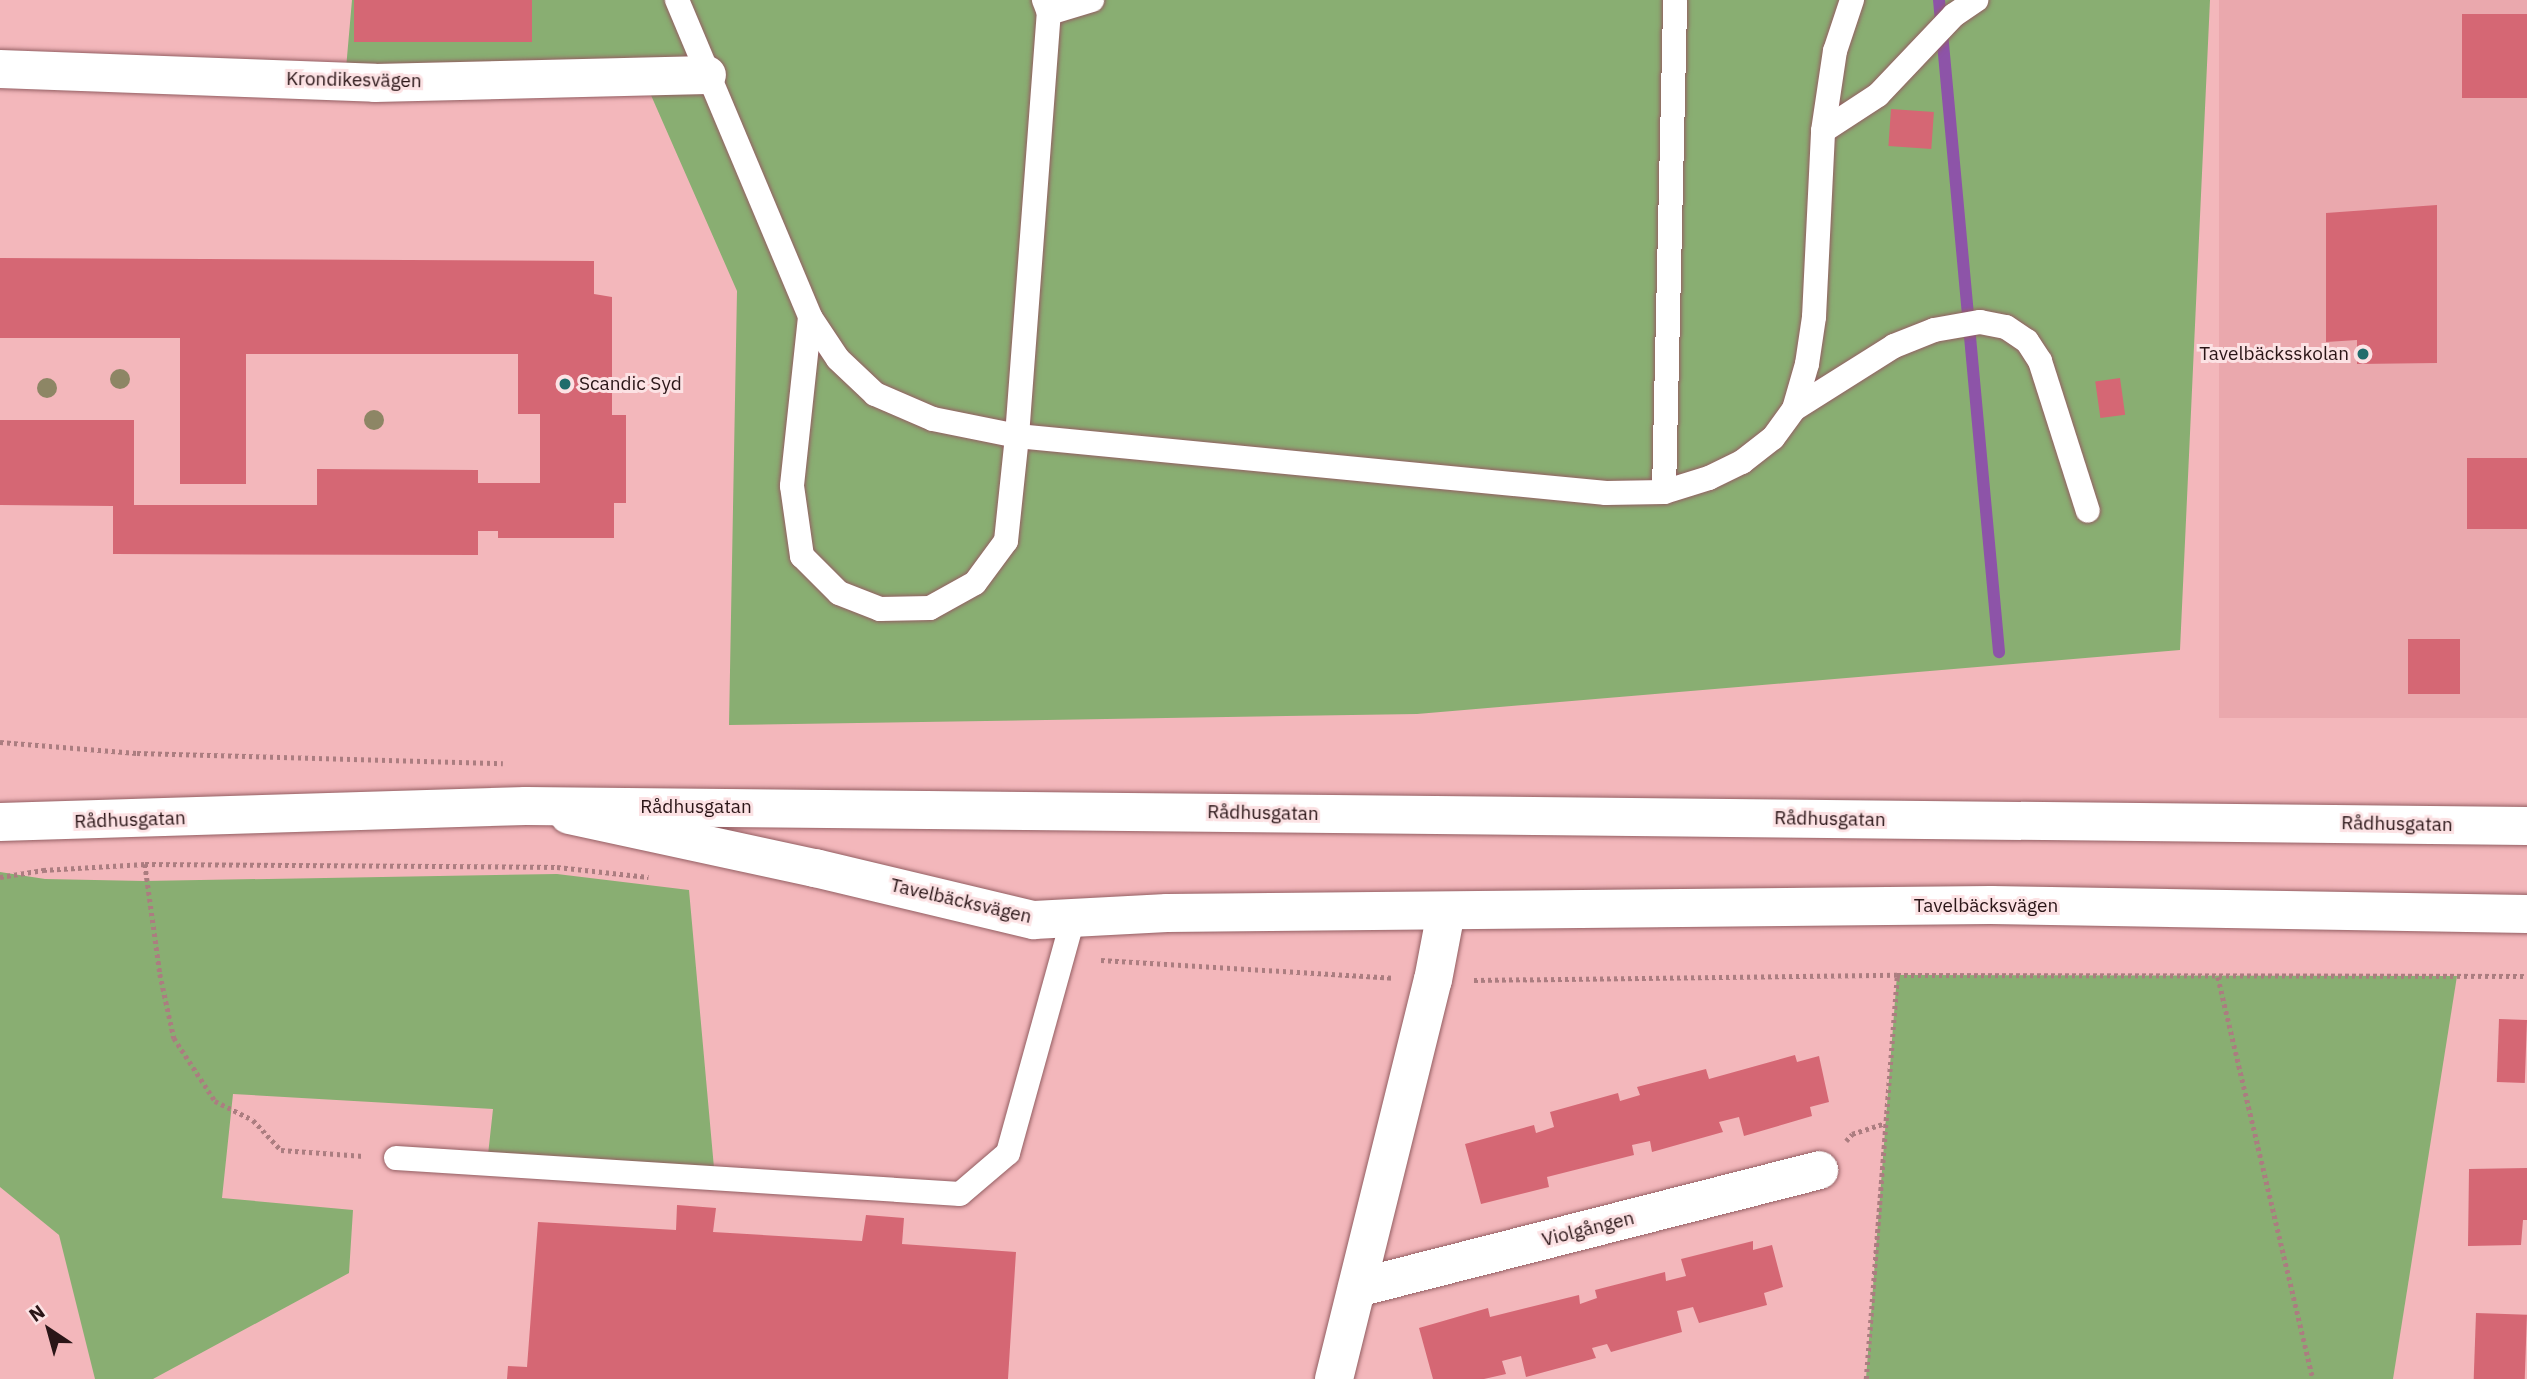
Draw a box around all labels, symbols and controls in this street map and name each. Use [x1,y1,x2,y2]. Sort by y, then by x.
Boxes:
street label: Krondikesvägen [286,67,422,93]
place label: Tavelbäcksskolan [2199,343,2349,365]
marker: Tavelbäcksskolan [2355,346,2371,362]
place label: Scandic Syd [579,373,682,395]
marker: Scandic Syd [557,376,573,392]
street label: Rådhusgatan [640,796,752,818]
street label: Rådhusgatan [1207,801,1319,825]
street label: Rådhusgatan [74,807,186,833]
street label: Rådhusgatan [1774,807,1886,831]
street label: Rådhusgatan [2341,812,2453,836]
street label: Tavelbäcksvägen [888,874,1034,928]
street label: Tavelbäcksvägen [1914,895,2058,917]
street label: Violgången [1540,1207,1636,1251]
north arrow [14,1295,84,1365]
text: N [24,1299,49,1327]

